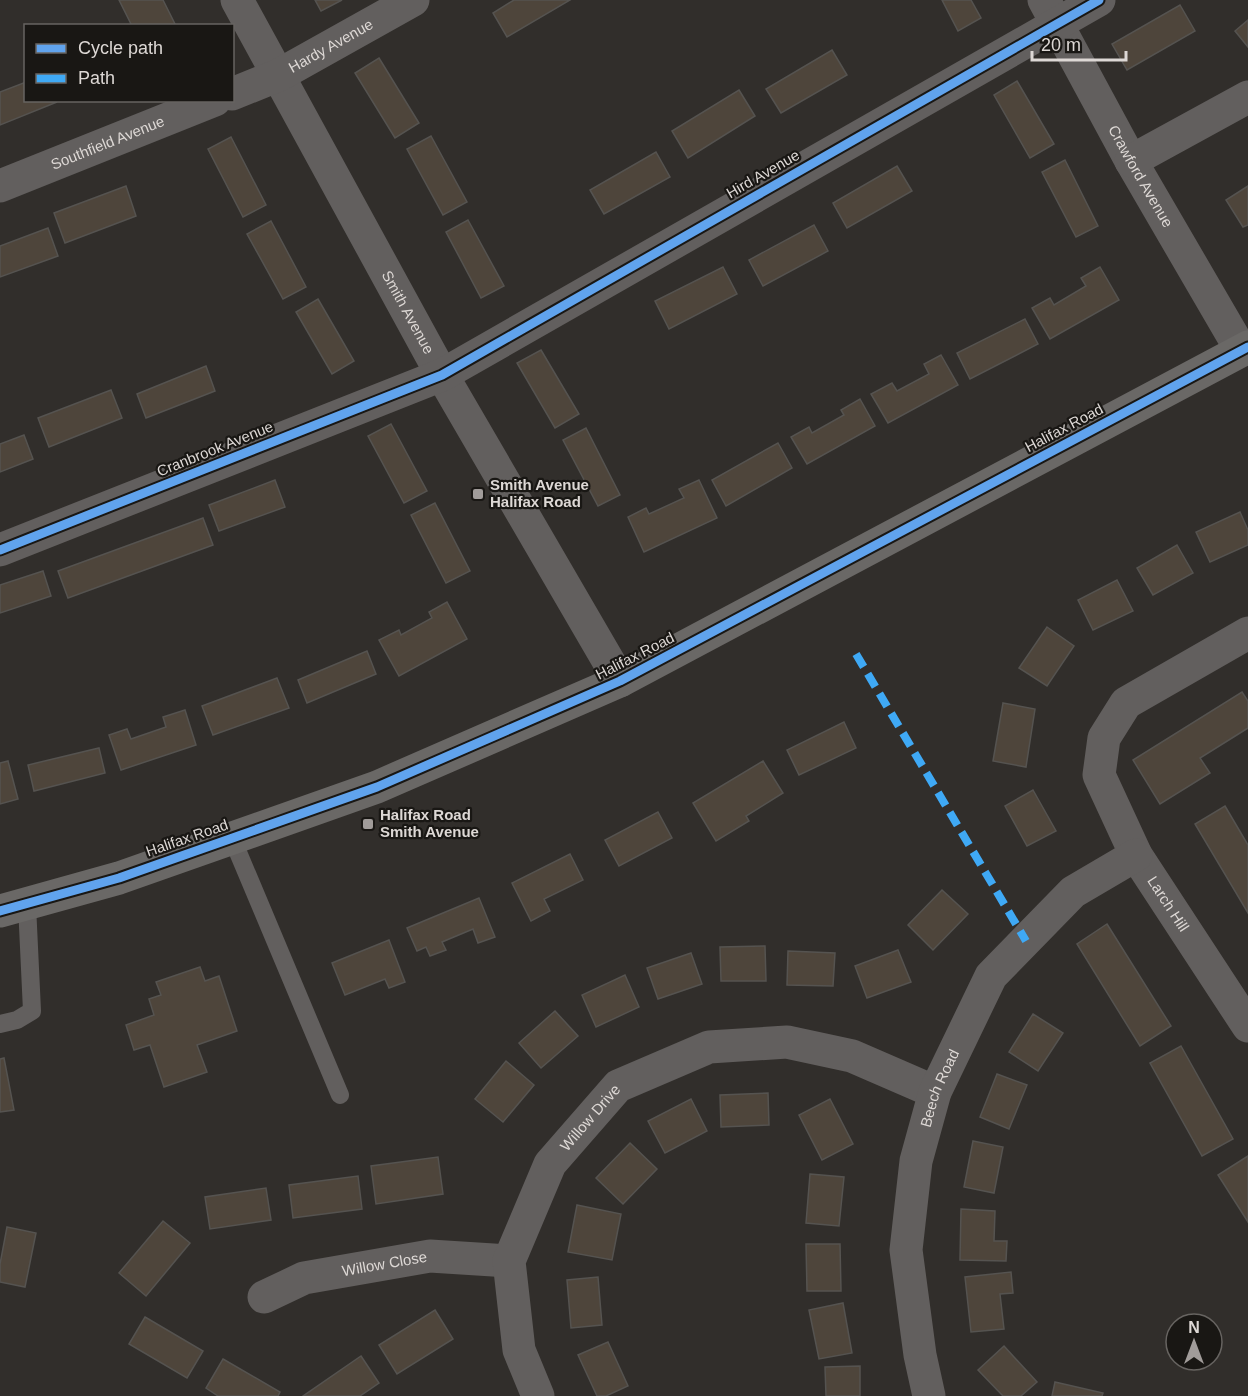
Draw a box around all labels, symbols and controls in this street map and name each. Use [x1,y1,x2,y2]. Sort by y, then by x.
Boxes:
street label: Hardy Avenue [285,15,376,76]
legend [24,24,234,102]
scale bar [1032,24,1126,62]
text: 20 m [1041,35,1081,55]
text: Cycle path [78,38,163,58]
text: Path [78,68,115,88]
street label: Southfield Avenue [48,112,167,173]
street label: Crawford Avenue [1105,122,1177,230]
street label: Hird Avenue [723,146,802,201]
street label: Smith Avenue [379,268,438,357]
street label: Halifax Road [1022,400,1106,455]
street label: Cranbrook Avenue [154,417,275,480]
place label: Smith Avenue Halifax Road [490,476,589,510]
marker: Smith Avenue Halifax Road [471,487,485,501]
street label: Halifax Road [593,628,677,683]
place label: Halifax Road Smith Avenue [380,806,479,840]
street label: Halifax Road [143,816,230,860]
marker: Halifax Road Smith Avenue [361,817,375,831]
street label: Larch Hill [1144,873,1193,935]
street label: Beech Road [917,1046,962,1129]
street label: Willow Drive [556,1081,623,1154]
street label: Willow Close [341,1248,428,1279]
north arrow [1164,1312,1224,1372]
text: N [1188,1319,1200,1336]

